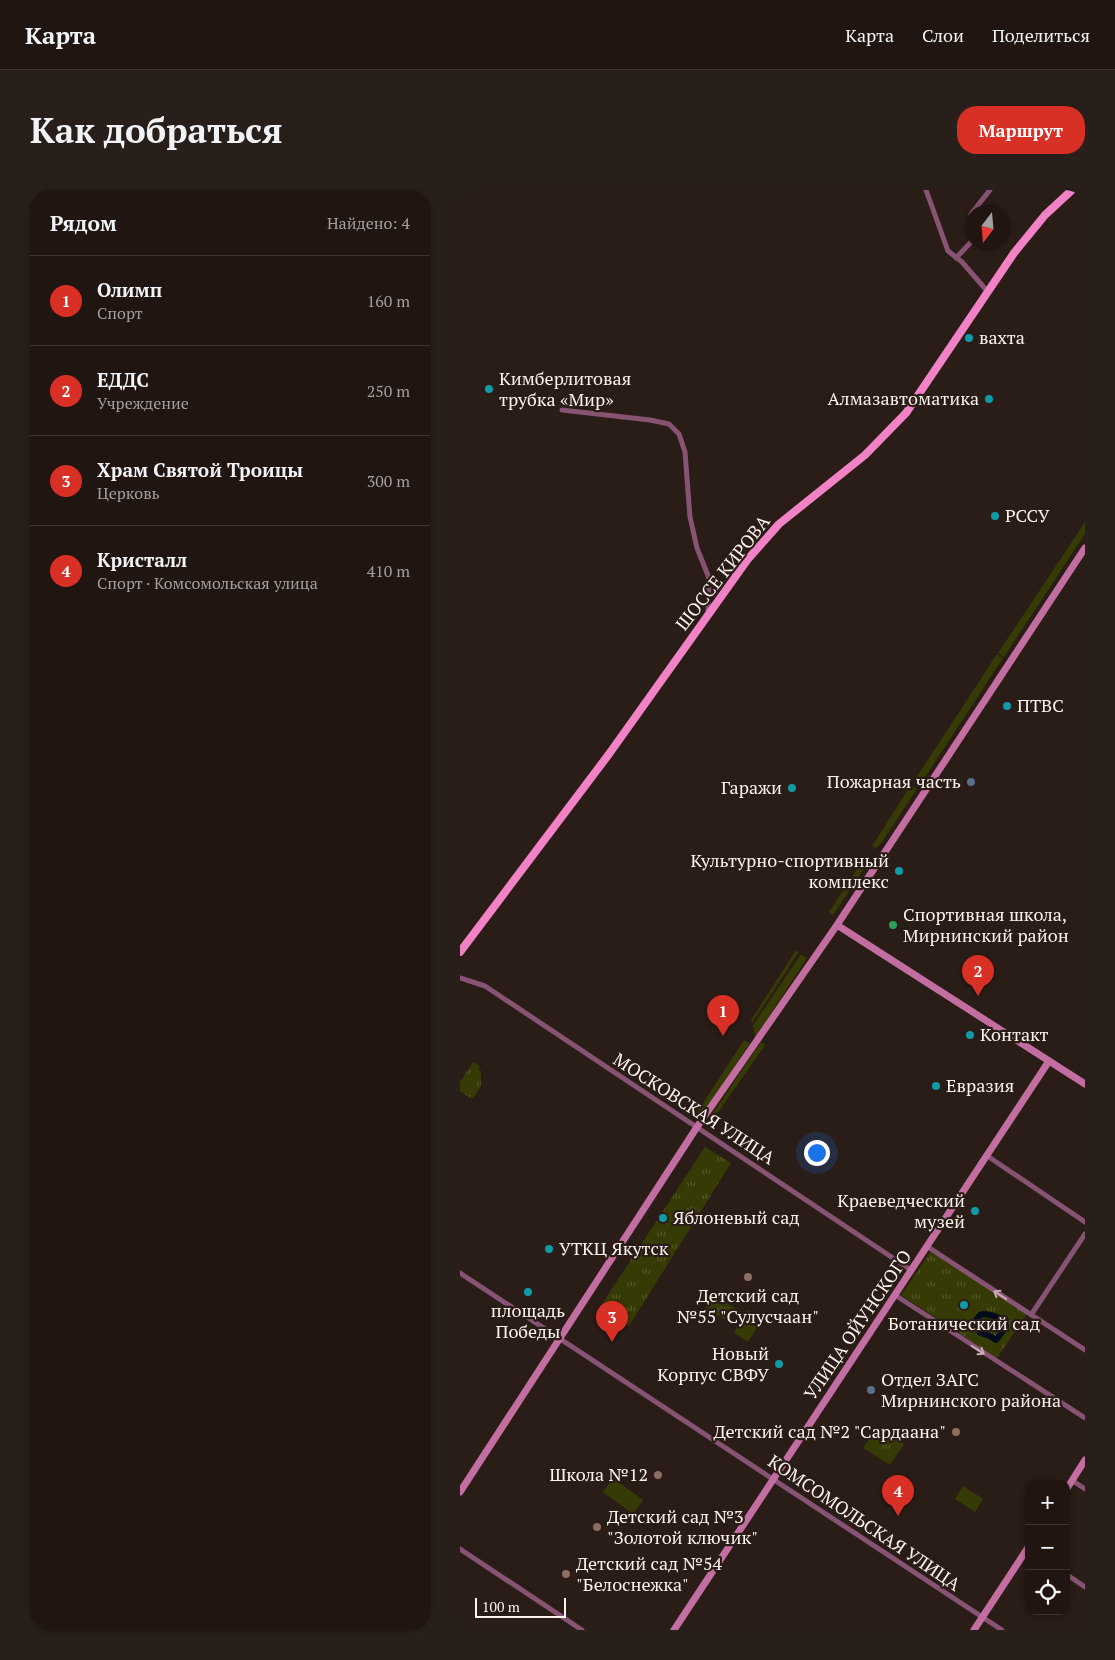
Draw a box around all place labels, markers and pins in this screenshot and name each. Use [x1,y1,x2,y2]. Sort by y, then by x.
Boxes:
place label: вахта [979,325,1025,349]
marker: вахта [963,332,975,344]
place label: Кимберлитовая трубка «Мир» [499,366,631,411]
marker: Кимберлитовая трубка «Мир» [483,383,495,395]
place label: Алмазавтоматика [828,386,979,410]
marker: Алмазавтоматика [983,393,995,405]
place label: РССУ [1005,503,1050,527]
marker: РССУ [989,510,1001,522]
place label: ПТВС [1017,693,1064,717]
marker: ПТВС [1001,700,1013,712]
place label: Пожарная часть [827,769,961,793]
place label: Гаражи [721,775,782,799]
marker: Пожарная часть [965,776,977,788]
marker: Гаражи [786,782,798,794]
place label: Культурно-спортивный комплекс [690,848,889,893]
marker: Культурно-спортивный комплекс [893,865,905,877]
place label: Спортивная школа, Мирнинский район [903,902,1069,947]
marker: Спортивная школа, Мирнинский район [887,919,899,931]
pin: 2 [962,955,994,996]
pin: 1 [707,995,739,1036]
place label: Контакт [980,1022,1049,1046]
marker: Контакт [964,1029,976,1041]
place label: Евразия [946,1073,1014,1097]
marker: Евразия [930,1080,942,1092]
place label: Краеведческий музей [837,1188,965,1233]
place label: Яблоневый сад [673,1205,800,1229]
marker: Краеведческий музей [969,1205,981,1217]
marker: Яблоневый сад [657,1212,669,1224]
place label: УТКЦ Якутск [559,1236,669,1260]
marker: УТКЦ Якутск [543,1243,555,1255]
marker: Детский сад №55 "Сулусчаан" [742,1271,754,1283]
place label: Детский сад №55 "Сулусчаан" [677,1283,819,1328]
marker: площадь Победы [522,1286,534,1298]
place label: площадь Победы [491,1298,565,1343]
marker: Ботанический сад [958,1299,970,1311]
pin: 3 [596,1301,628,1342]
place label: Ботанический сад [888,1311,1040,1335]
place label: Новый Корпус СВФУ [657,1341,769,1386]
marker: Новый Корпус СВФУ [773,1358,785,1370]
place label: Отдел ЗАГС Мирнинского района [881,1367,1061,1412]
marker: Отдел ЗАГС Мирнинского района [865,1384,877,1396]
place label: Детский сад №2 "Сардаана" [713,1419,946,1443]
marker: Детский сад №2 "Сардаана" [950,1426,962,1438]
place label: Школа №12 [550,1462,648,1486]
marker: Школа №12 [652,1469,664,1481]
pin: 4 [882,1475,914,1516]
place label: Детский сад №3 "Золотой ключик" [607,1504,758,1549]
marker: Детский сад №3 "Золотой ключик" [591,1521,603,1533]
place label: Детский сад №54 "Белоснежка" [576,1551,723,1596]
marker: Детский сад №54 "Белоснежка" [560,1568,572,1580]

